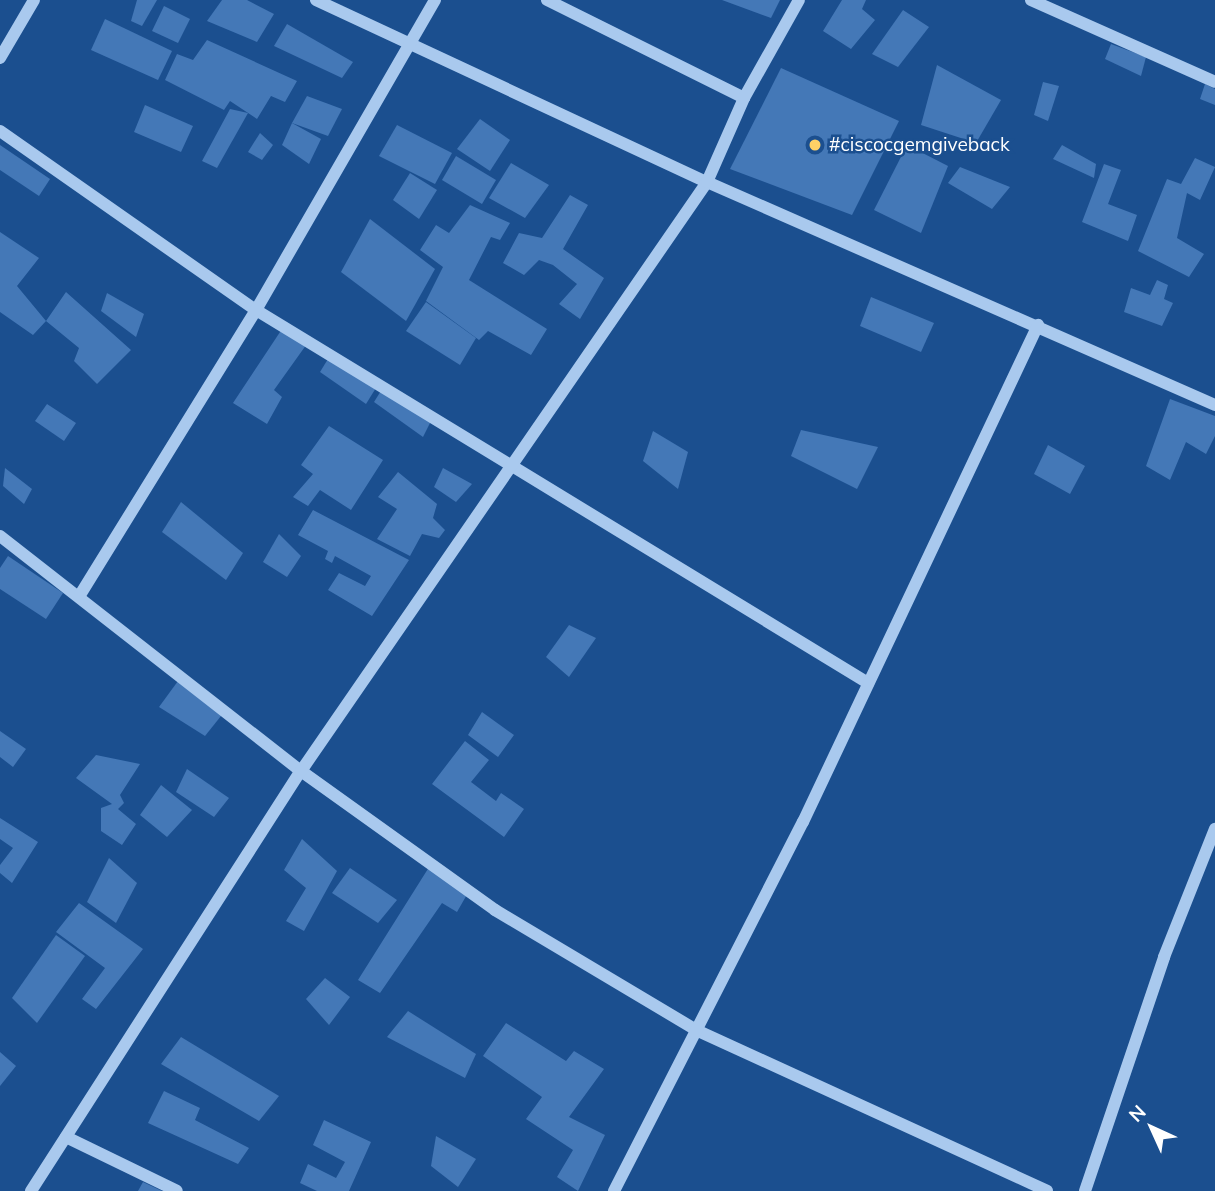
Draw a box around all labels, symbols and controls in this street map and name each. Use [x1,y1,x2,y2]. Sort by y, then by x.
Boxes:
place label: #ciscocgemgiveback [829,134,1010,156]
marker: #ciscocgemgiveback [807,137,823,153]
north arrow [1117,1093,1187,1163]
text: N [1124,1100,1151,1127]

